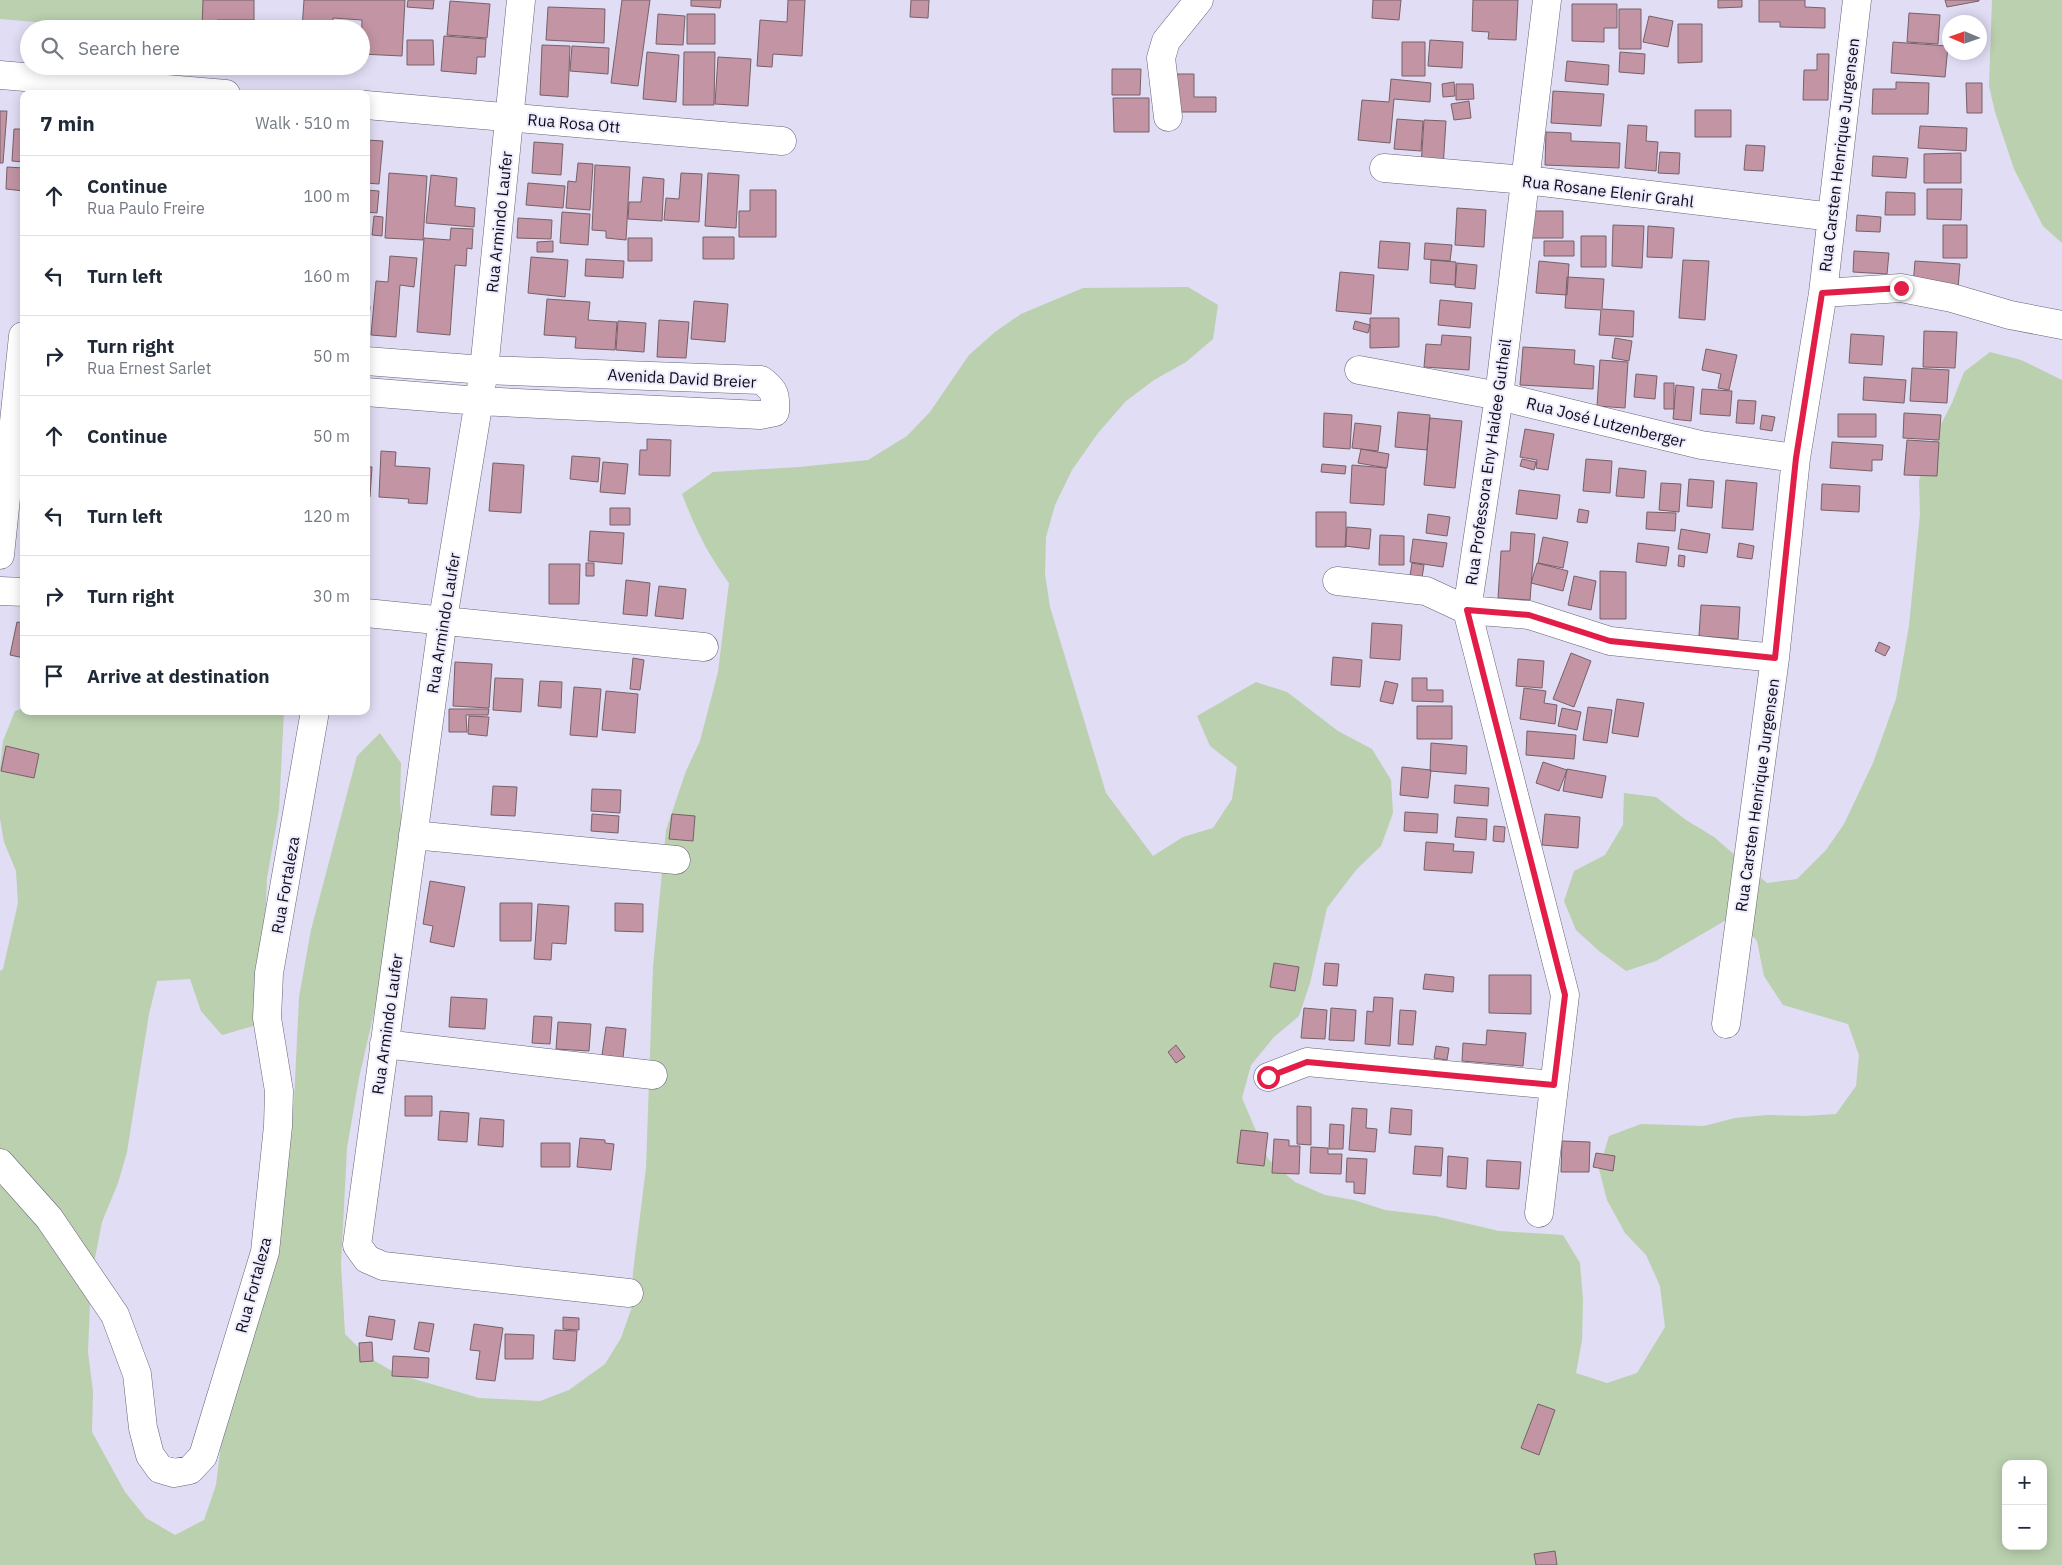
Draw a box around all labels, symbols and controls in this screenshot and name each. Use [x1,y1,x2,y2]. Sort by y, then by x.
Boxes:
north arrow [1942,15,1987,60]
search box [20,20,370,75]
icon: search [38,34,66,62]
text: Search here [78,36,180,60]
street label: Rua Carsten Henrique Jurgensen [1815,37,1863,273]
text: 7 min [40,109,95,137]
street label: Rua Rosa Ott [527,109,621,137]
text: Walk · 510 m [255,113,350,133]
street label: Rua Armindo Laufer [482,150,516,294]
street label: Rua Rosane Elenir Grahl [1521,171,1695,211]
text: Continue [87,174,167,198]
icon: ahead [40,182,68,210]
text: 100 m [303,186,350,206]
text: Rua Paulo Freire [87,198,205,218]
icon: left [40,262,68,290]
text: Turn left [87,264,163,288]
text: 160 m [303,266,350,286]
route end [1890,277,1913,300]
text: Turn right [87,334,174,358]
street label: Rua Professora Eny Haidee Gutheil [1461,337,1515,587]
icon: right [40,342,68,370]
text: 50 m [313,346,350,366]
text: Rua Ernest Sarlet [87,358,211,378]
street label: Avenida David Breier [607,364,757,392]
street label: Rua José Lutzenberger [1524,393,1688,451]
icon: ahead [40,422,68,450]
text: Continue [87,424,167,448]
text: 50 m [313,426,350,446]
icon: left [40,502,68,530]
text: Turn left [87,504,163,528]
text: 120 m [303,506,350,526]
street label: Rua Armindo Laufer [422,551,464,695]
icon: right [40,582,68,610]
text: Turn right [87,584,174,608]
text: 30 m [313,586,350,606]
icon: arrive [40,662,68,690]
text: Arrive at destination [87,664,270,688]
street label: Rua Carsten Henrique Jurgensen [1731,677,1783,913]
street label: Rua Fortaleza [267,834,303,935]
street label: Rua Armindo Laufer [367,952,407,1096]
route start [1257,1066,1280,1089]
street label: Rua Fortaleza [231,1235,275,1335]
map controls [2002,1460,2047,1550]
button: + [2002,1460,2047,1505]
button: − [2002,1505,2047,1550]

